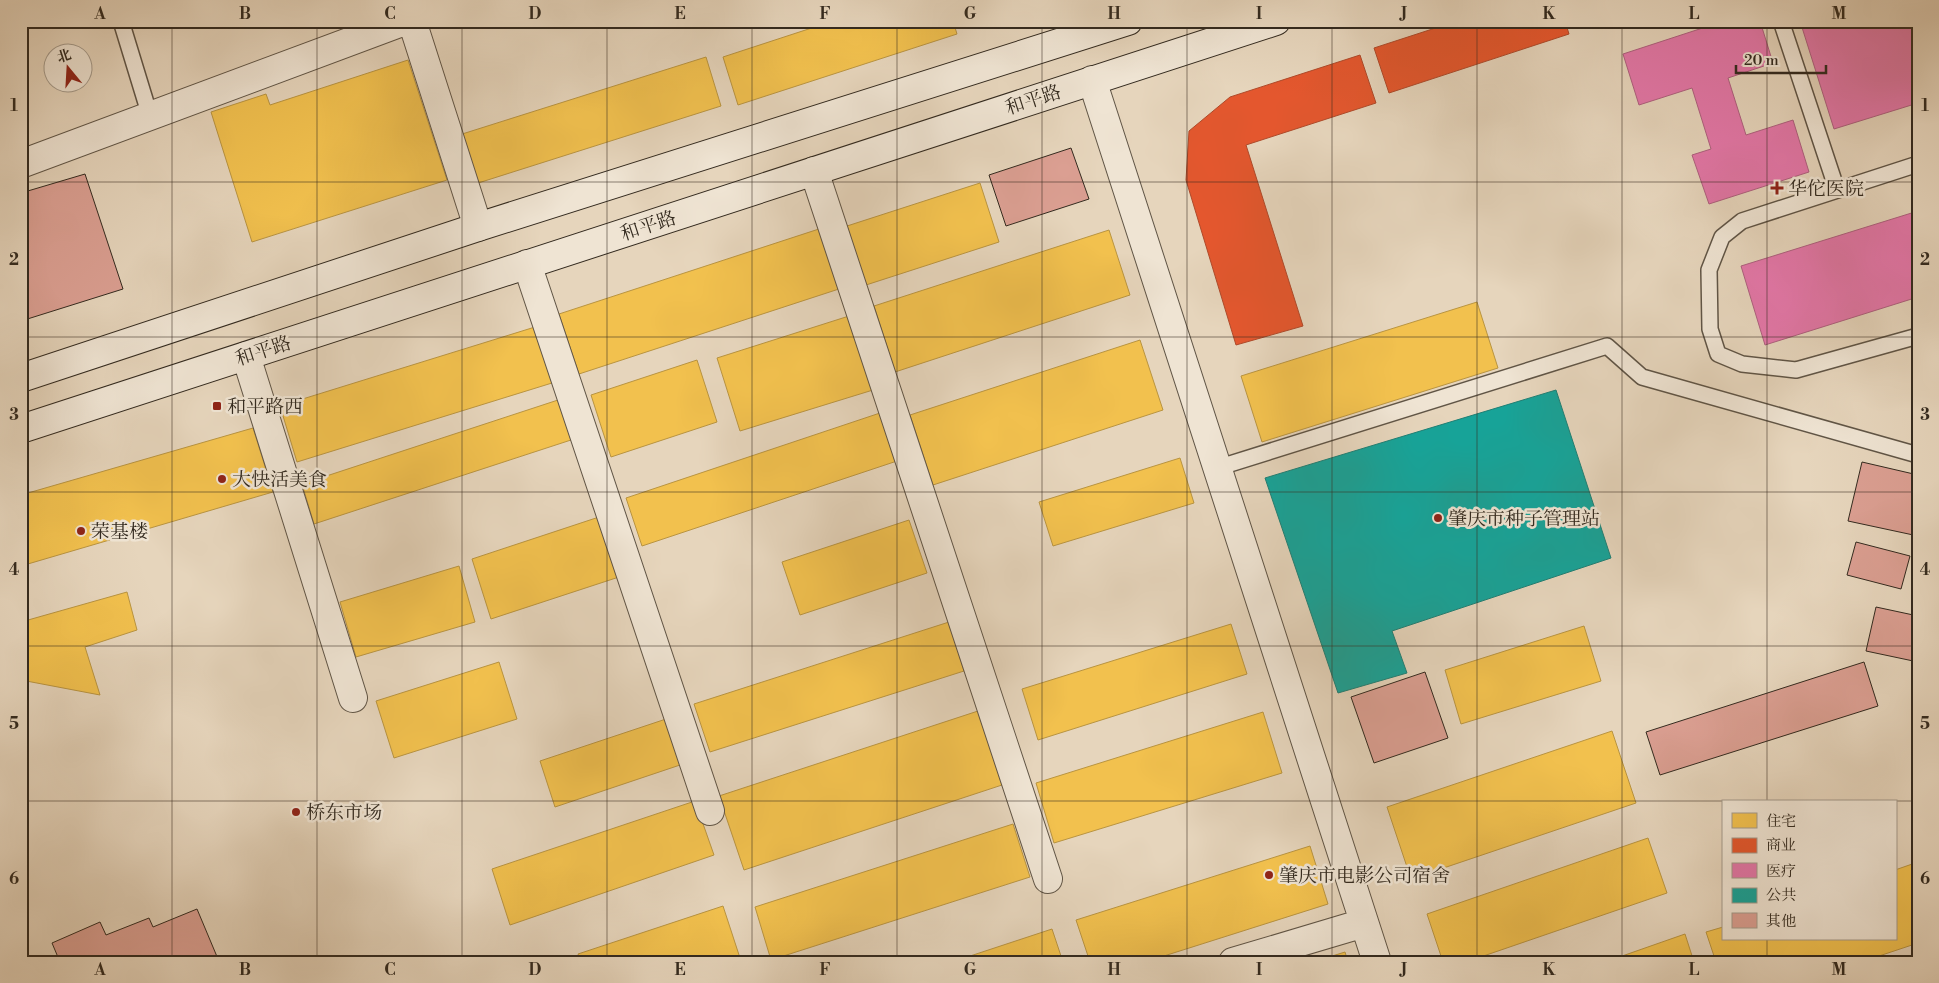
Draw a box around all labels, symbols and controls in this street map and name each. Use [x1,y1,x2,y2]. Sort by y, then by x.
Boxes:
text: A [93,4,106,24]
text: B [239,4,251,24]
text: C [384,4,396,24]
text: D [529,4,542,24]
text: E [674,4,686,24]
text: F [819,4,831,24]
text: G [964,4,977,24]
text: H [1107,4,1121,24]
text: I [1256,4,1262,24]
text: J [1399,4,1407,24]
text: K [1543,4,1557,24]
text: L [1689,4,1700,24]
text: M [1832,4,1847,24]
north arrow [42,42,92,92]
scale bar [1736,42,1826,74]
text: 北 [55,46,74,67]
text: 20 m [1744,51,1779,70]
street label: 和平路 [1002,80,1064,120]
text: 1 [10,96,18,116]
text: 1 [1921,96,1929,116]
place label: 华佗医院 [1788,177,1864,201]
marker: 华佗医院 [1770,181,1784,195]
street label: 和平路 [617,206,679,246]
text: 2 [9,250,19,270]
text: 2 [1920,250,1930,270]
street label: 和平路 [232,331,294,371]
place label: 和平路西 [227,395,303,419]
marker: 和平路西 [211,400,223,412]
text: 3 [9,405,19,425]
text: 3 [1920,405,1930,425]
place label: 大快活美食 [232,468,327,492]
marker: 大快活美食 [216,473,228,485]
place label: 肇庆市种子管理站 [1448,507,1600,531]
marker: 肇庆市种子管理站 [1432,512,1444,524]
place label: 荣基楼 [91,520,148,544]
marker: 荣基楼 [75,525,87,537]
text: 4 [9,560,20,580]
text: 4 [1920,560,1931,580]
text: 5 [9,714,19,734]
text: 5 [1920,714,1930,734]
legend [1722,800,1896,940]
place label: 桥东市场 [306,801,382,825]
marker: 桥东市场 [290,806,302,818]
text: 住宅 [1766,812,1796,831]
text: 商业 [1766,836,1796,855]
text: 医疗 [1766,862,1796,881]
place label: 肇庆市电影公司宿舍 [1279,864,1450,888]
text: 6 [9,869,19,889]
marker: 肇庆市电影公司宿舍 [1263,869,1275,881]
text: 6 [1920,869,1930,889]
text: 公共 [1766,886,1796,905]
text: 其他 [1766,912,1796,931]
text: A [93,960,106,980]
text: B [239,960,251,980]
text: C [384,960,396,980]
text: D [529,960,542,980]
text: E [674,960,686,980]
text: F [819,960,831,980]
text: G [964,960,977,980]
text: H [1107,960,1121,980]
text: I [1256,960,1262,980]
text: J [1399,960,1407,980]
text: K [1543,960,1557,980]
text: L [1689,960,1700,980]
text: M [1832,960,1847,980]

